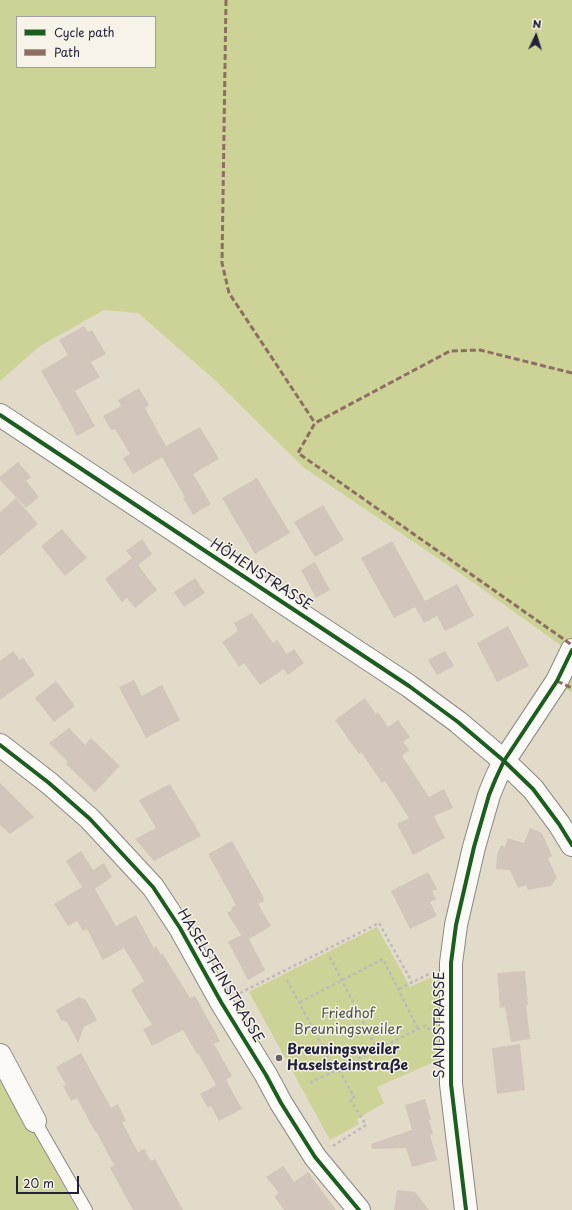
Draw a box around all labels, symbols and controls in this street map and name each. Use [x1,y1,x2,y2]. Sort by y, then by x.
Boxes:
text: N [532,15,542,32]
legend [16,16,156,68]
north arrow [516,16,556,56]
text: Cycle path [54,23,115,41]
text: Path [54,43,80,61]
street label: HÖHENSTRASSE [207,536,315,614]
street label: HASELSTEINSTRASSE [173,906,267,1046]
street label: SANDSTRASSE [432,971,448,1079]
park label: Friedhof Breuningsweiler [294,1006,402,1038]
place label: Breuningsweiler Haselsteinstraße [287,1042,408,1074]
marker: Breuningsweiler Haselsteinstraße [274,1053,284,1063]
scale bar [18,1168,81,1194]
text: 20 m [23,1174,54,1192]

